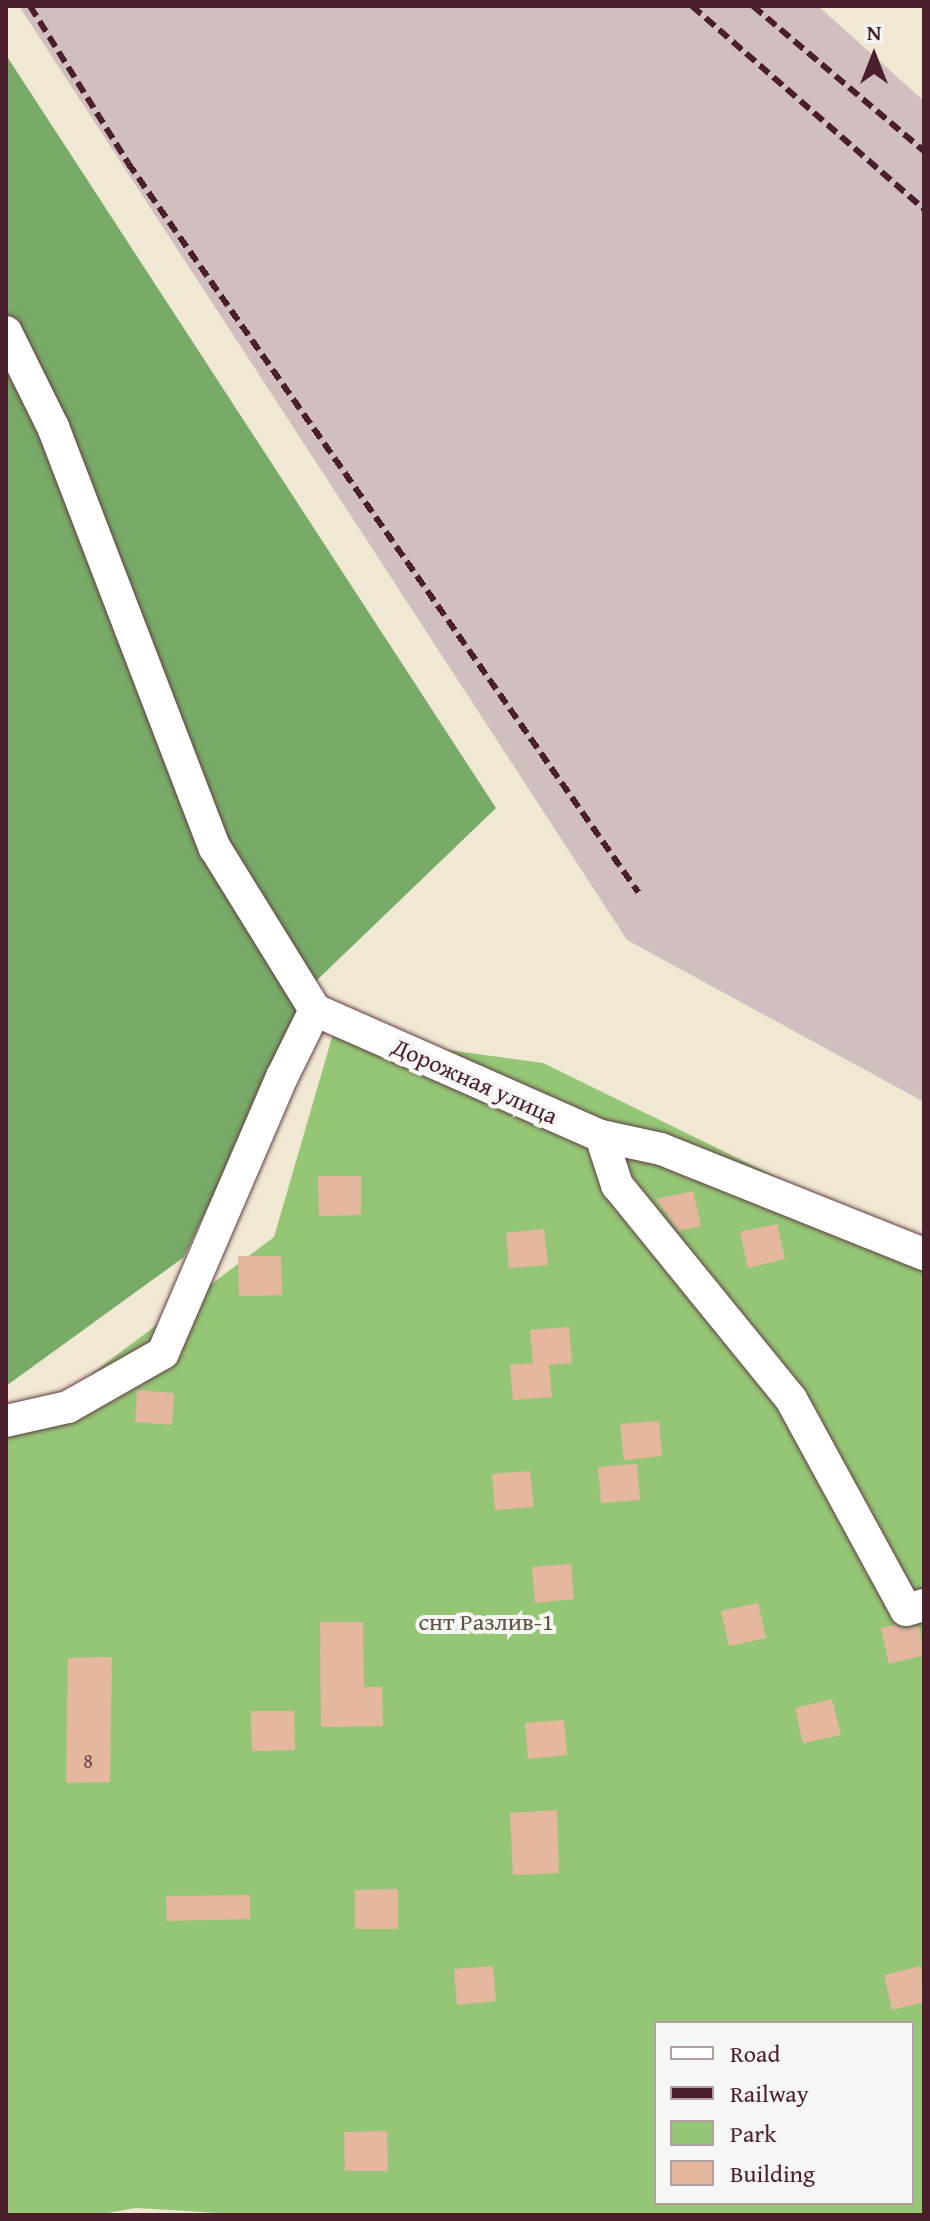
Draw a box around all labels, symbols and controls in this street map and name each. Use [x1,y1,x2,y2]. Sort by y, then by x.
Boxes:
north arrow [834,16,914,96]
text: N [867,16,881,48]
street label: Дорожная улица [388,1032,562,1130]
park label: снт Разлив-1 [418,1608,554,1636]
house number: 8 [83,1748,93,1772]
legend [654,2021,914,2205]
text: Road [730,2036,780,2071]
text: Railway [730,2076,809,2111]
text: Park [730,2116,776,2151]
text: Building [730,2156,815,2191]

